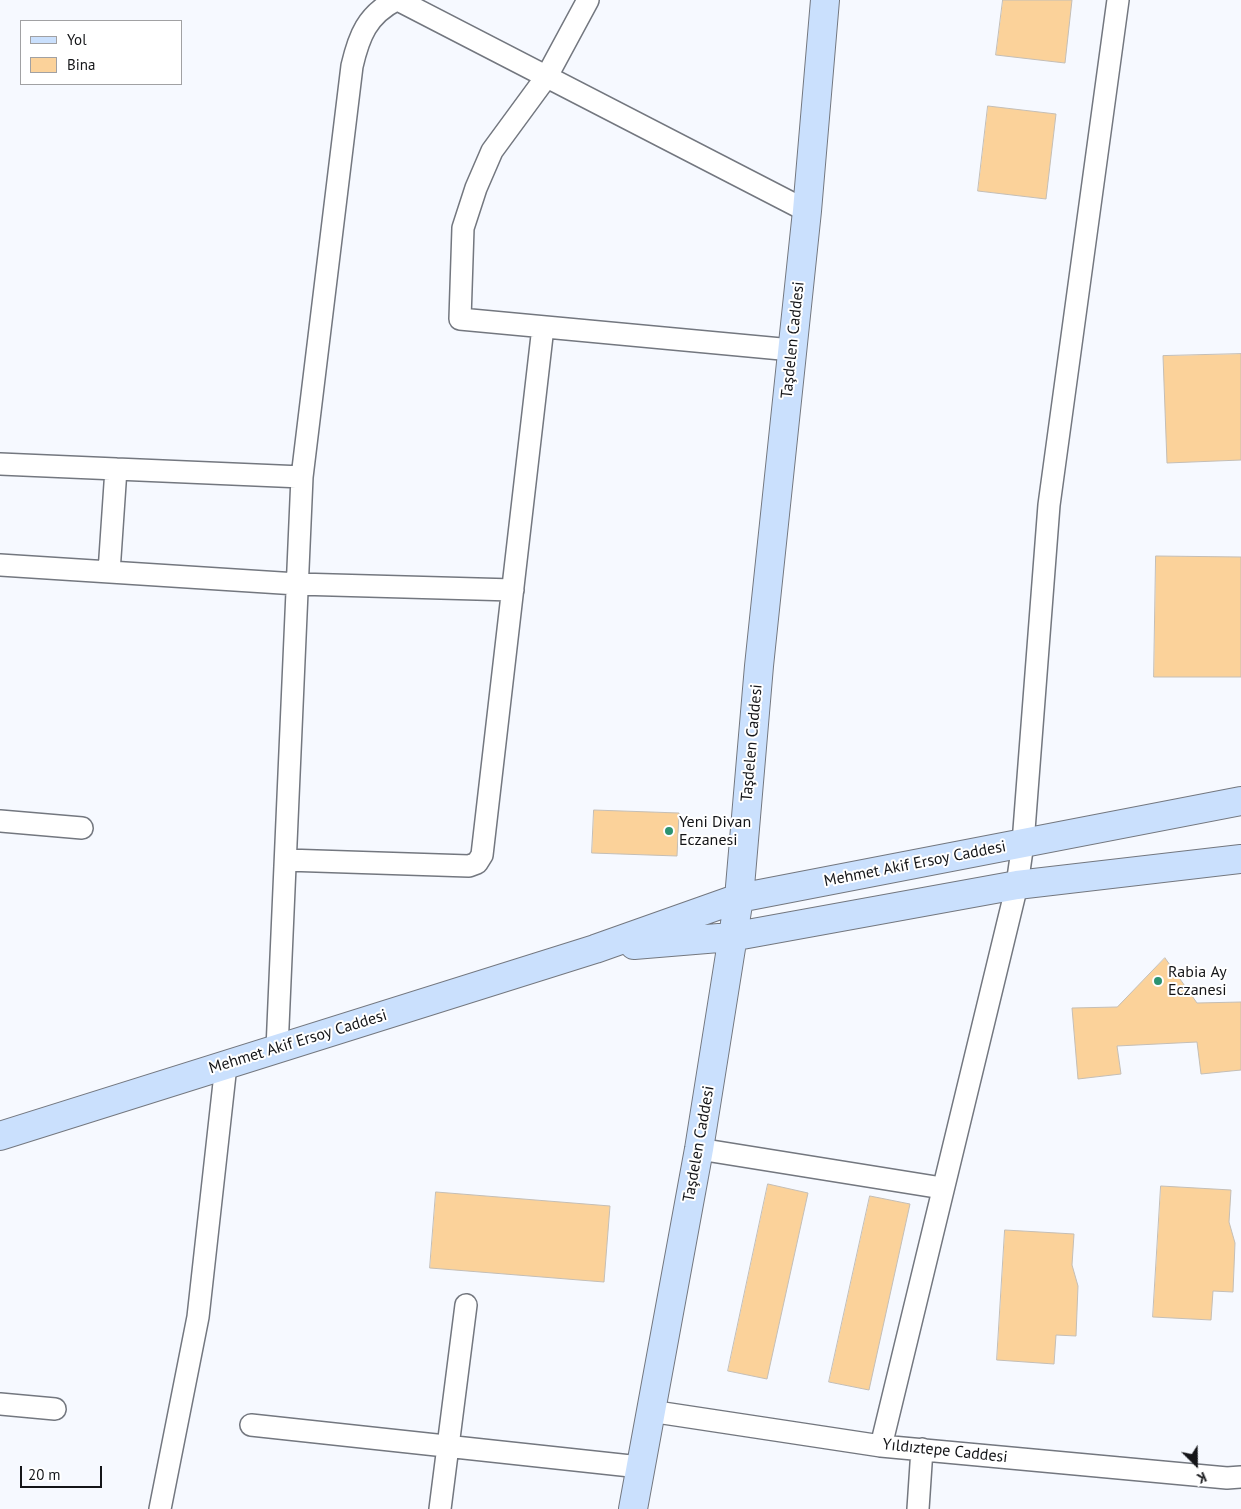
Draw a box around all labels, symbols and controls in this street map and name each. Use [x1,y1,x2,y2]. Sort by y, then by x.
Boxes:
legend [20,20,182,85]
text: Yol [67,30,87,49]
text: Bina [67,55,95,74]
street label: Taşdelen Caddesi [777,281,809,399]
street label: Taşdelen Caddesi [737,684,767,802]
place label: Yeni Divan Eczanesi [679,812,751,850]
marker: Yeni Divan Eczanesi [663,825,675,837]
street label: Mehmet Akif Ersoy Caddesi [822,837,1008,891]
place label: Rabia Ay Eczanesi [1168,962,1227,1000]
marker: Rabia Ay Eczanesi [1152,975,1164,987]
street label: Mehmet Akif Ersoy Caddesi [207,1006,389,1078]
street label: Taşdelen Caddesi [679,1084,719,1204]
street label: Yıldıztepe Caddesi [882,1435,1008,1467]
north arrow [1171,1439,1221,1489]
scale bar [22,1456,105,1488]
text: 20 m [28,1465,61,1484]
text: K [1194,1468,1209,1488]

